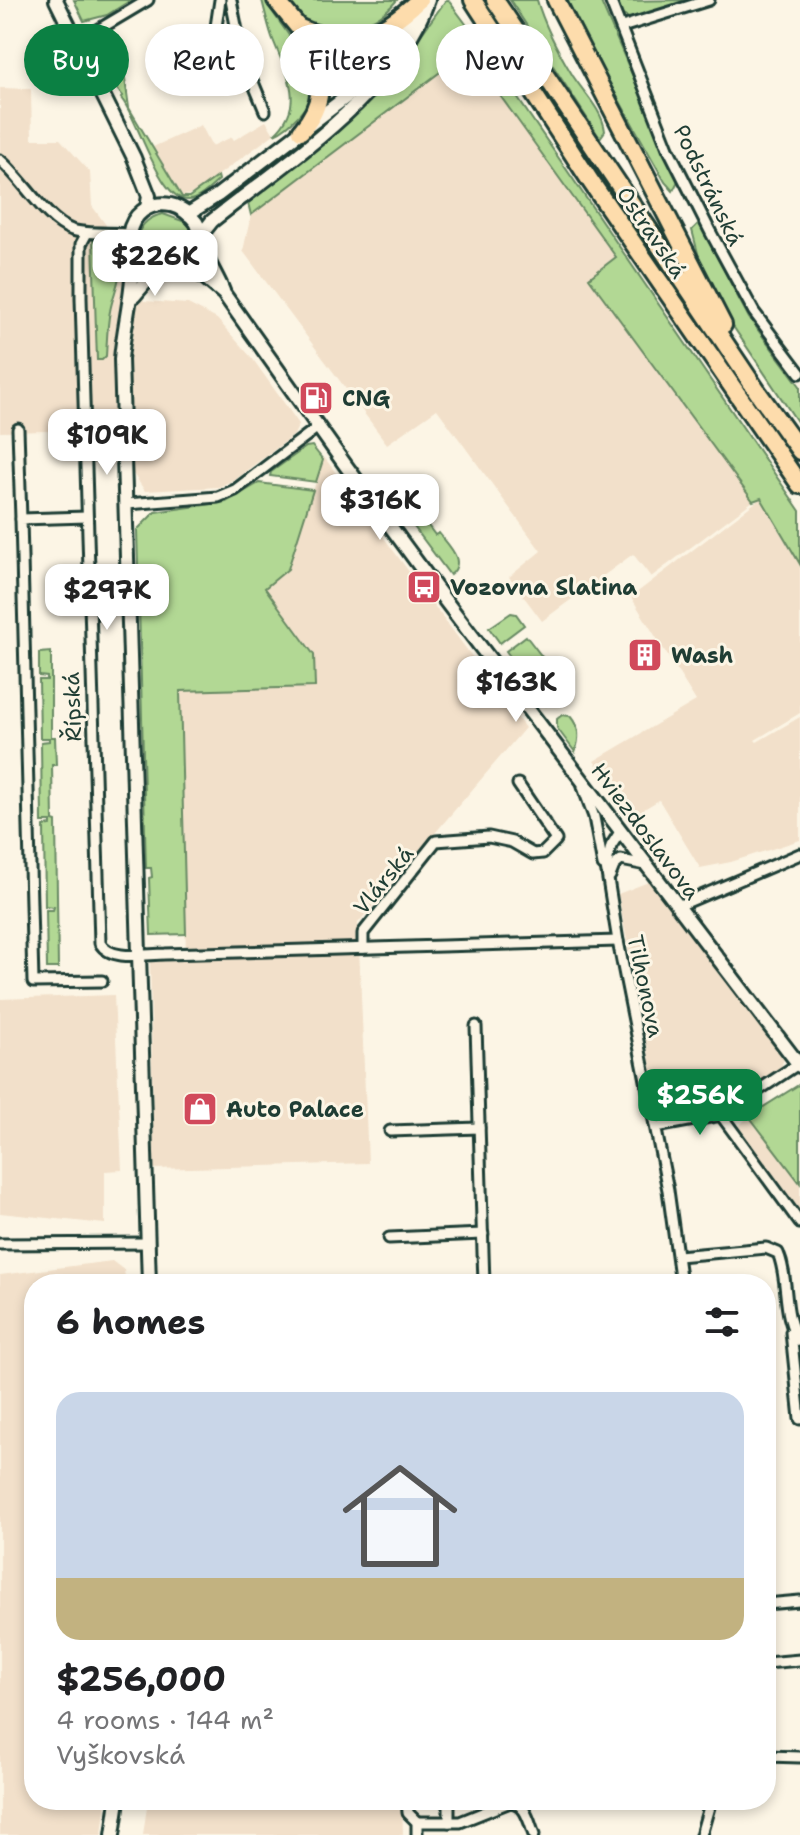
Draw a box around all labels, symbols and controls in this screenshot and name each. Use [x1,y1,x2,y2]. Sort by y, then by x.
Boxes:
chip: Buy [24,24,129,96]
chip: Rent [145,24,264,96]
chip: Filters [280,24,420,96]
chip: New [436,24,553,96]
street label: Podstránská [667,120,750,251]
street label: Ostravská [610,181,693,284]
pin: $226K [99,230,211,298]
text: $226K [111,238,199,273]
fuel station icon: CNG [297,379,335,417]
place label: CNG [342,384,390,413]
pin: $109K [51,409,163,477]
text: $109K [66,417,148,452]
pin: $316K [324,474,436,542]
text: $316K [339,482,421,517]
pin: $297K [51,564,163,632]
bus stop icon: Vozovna Slatina [405,568,443,606]
text: $297K [63,572,151,607]
place label: Vozovna Slatina [450,573,637,602]
building icon: Wash [626,636,664,674]
place label: Wash [671,641,734,670]
pin: $163K [460,656,572,724]
text: $163K [475,664,557,699]
street label: Řípská [57,671,88,742]
street label: Hviezdoslavova [584,757,707,906]
street label: Vlárská [347,840,420,921]
street label: Tilhonova [621,932,671,1040]
pin: $256K [644,1069,756,1137]
text: $256K [656,1077,744,1112]
shop icon: Auto Palace [181,1090,219,1128]
place label: Auto Palace [226,1095,364,1124]
text: 6 homes [56,1299,205,1345]
icon: filters [700,1300,744,1344]
icon: home [328,1444,472,1588]
text: $256,000 [56,1656,226,1702]
text: 4 rooms · 144 m² [56,1702,274,1737]
text: Vyškovská [56,1737,185,1772]

